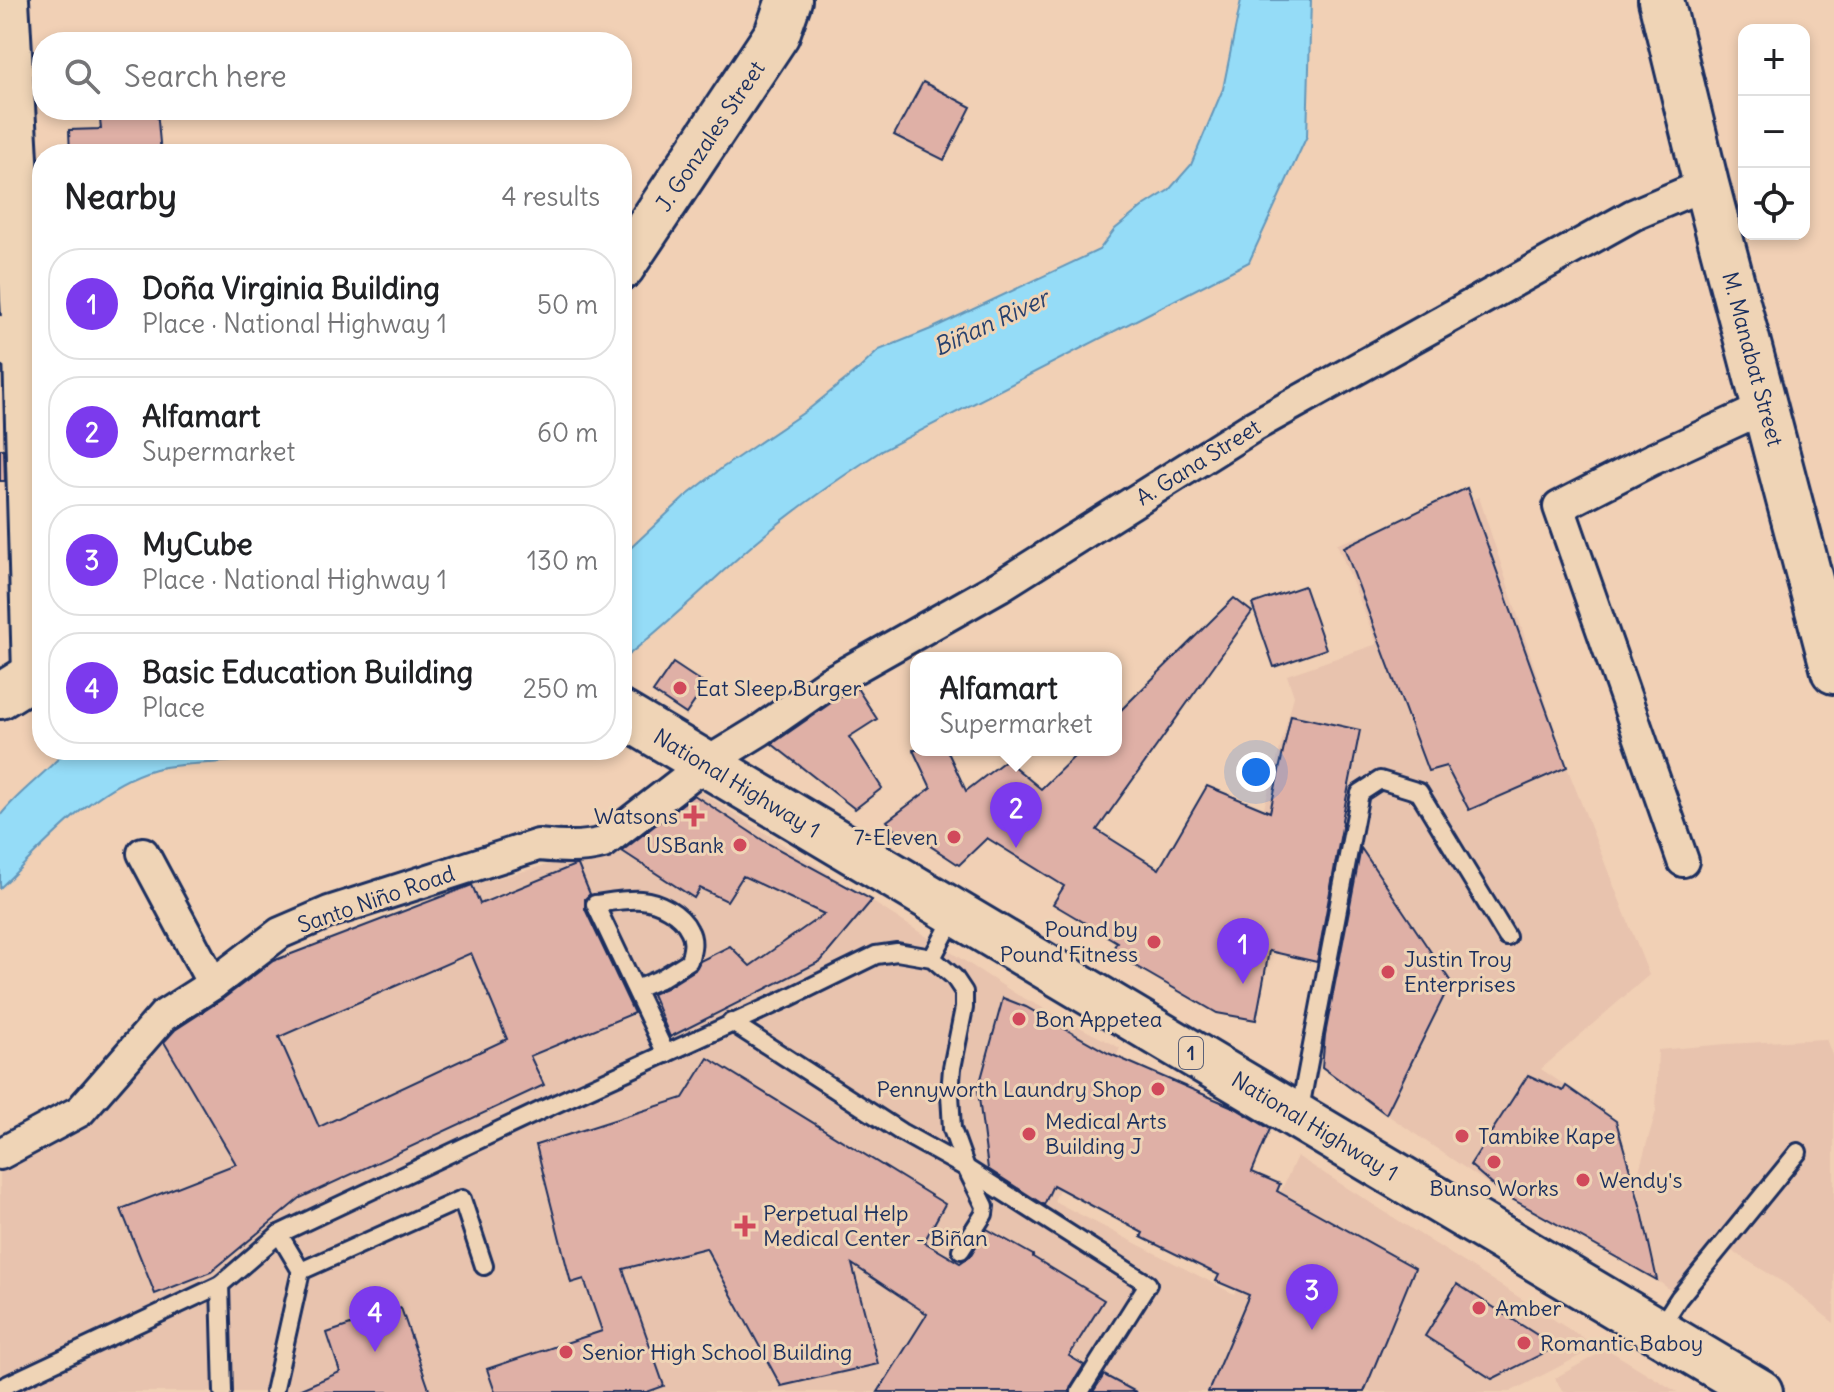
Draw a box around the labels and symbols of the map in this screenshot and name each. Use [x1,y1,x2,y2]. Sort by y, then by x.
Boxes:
street label: J. Gonzales Street [649,55,771,217]
street label: M. Manabat Street [1716,269,1790,449]
water label: Biñan River [928,281,1056,362]
street label: A. Gana Street [1131,413,1265,511]
place label: Eat Sleep Burger [696,674,862,702]
marker: Eat Sleep Burger [671,679,689,697]
street label: National Highway 1 [649,722,825,844]
your location [1236,752,1276,792]
pin: 2 [990,782,1042,848]
place label: Watsons [594,802,678,830]
marker: Watsons [685,807,703,825]
place label: 7-Eleven [854,823,938,851]
marker: 7-Eleven [945,828,963,846]
place label: USBank [646,831,724,859]
marker: USBank [731,836,749,854]
street label: Santo Niño Road [294,859,458,939]
place label: Pound by Pound Fitness [1000,915,1138,968]
pin: 1 [1217,918,1269,984]
marker: Pound by Pound Fitness [1145,933,1163,951]
place label: Justin Troy Enterprises [1404,945,1516,998]
marker: Justin Troy Enterprises [1379,963,1397,981]
place label: Bon Appetea [1035,1005,1162,1033]
marker: Bon Appetea [1010,1010,1028,1028]
road number: 1 [1179,1037,1203,1069]
street label: National Highway 1 [1227,1065,1403,1187]
place label: Pennyworth Laundry Shop [877,1075,1142,1103]
marker: Pennyworth Laundry Shop [1149,1080,1167,1098]
place label: Medical Arts Building J [1045,1107,1167,1160]
place label: Tambike Kape [1478,1122,1616,1150]
marker: Medical Arts Building J [1020,1125,1038,1143]
marker: Tambike Kape [1453,1127,1471,1145]
marker: Bunso Works [1485,1153,1503,1171]
place label: Wendy's [1599,1166,1682,1194]
marker: Wendy's [1574,1171,1592,1189]
place label: Bunso Works [1429,1174,1559,1202]
place label: Perpetual Help Medical Center - Biñan [763,1199,988,1252]
marker: Perpetual Help Medical Center - Biñan [734,1215,756,1237]
pin: 3 [1286,1264,1338,1330]
pin: 4 [349,1286,401,1352]
place label: Amber [1495,1294,1561,1322]
marker: Amber [1470,1299,1488,1317]
place label: Romantic Baboy [1540,1329,1703,1357]
marker: Romantic Baboy [1515,1334,1533,1352]
place label: Senior High School Building [582,1338,852,1366]
marker: Senior High School Building [557,1343,575,1361]

